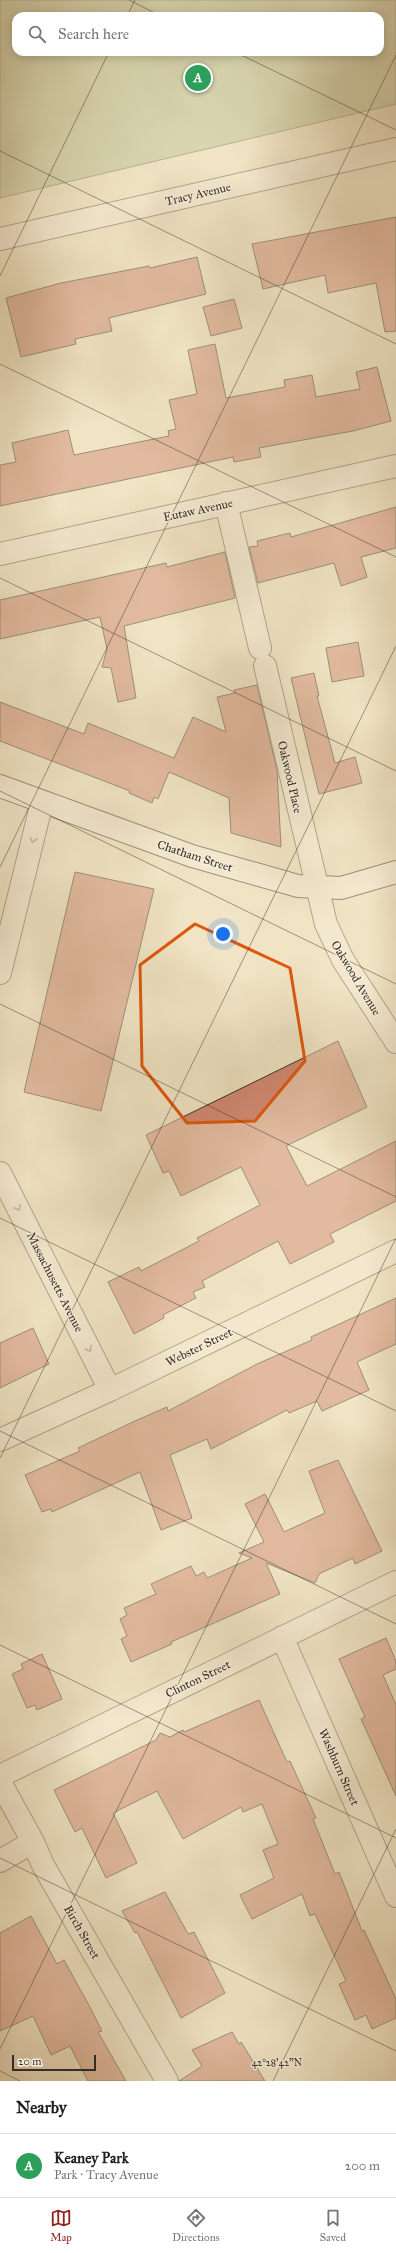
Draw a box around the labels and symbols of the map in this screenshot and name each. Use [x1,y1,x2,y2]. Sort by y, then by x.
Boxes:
pin: A [185,63,211,93]
street label: Tracy Avenue [164,180,232,208]
street label: Eutaw Avenue [162,496,234,524]
street label: Oakwood Place [275,740,305,814]
one-way arrow [29,836,38,843]
street label: Chatham Street [156,837,235,875]
your location [213,924,233,944]
street label: Oakwood Avenue [328,938,384,1018]
one-way arrow [13,1204,20,1211]
street label: Massachusetts Avenue [24,1230,86,1334]
street label: Webster Street [163,1325,235,1369]
one-way arrow [84,1345,92,1352]
street label: Clinton Street [163,1657,233,1701]
street label: Washburn Street [316,1726,362,1808]
street label: Birch Street [61,1903,103,1962]
scale bar [12,2053,96,2072]
text: 42°28'42"N [252,2057,303,2069]

